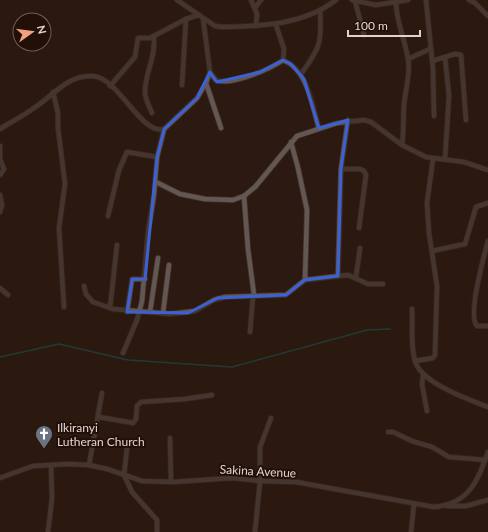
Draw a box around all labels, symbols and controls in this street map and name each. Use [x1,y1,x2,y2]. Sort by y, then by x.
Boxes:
north arrow [12,12,52,52]
scale bar [348,12,420,38]
text: 100 m [354,18,388,33]
text: N [35,24,50,35]
place label: Ilkiranyi Lutheran Church [57,420,145,449]
church icon: Ilkiranyi Lutheran Church [34,424,54,449]
street label: Sakina Avenue [219,462,297,480]

